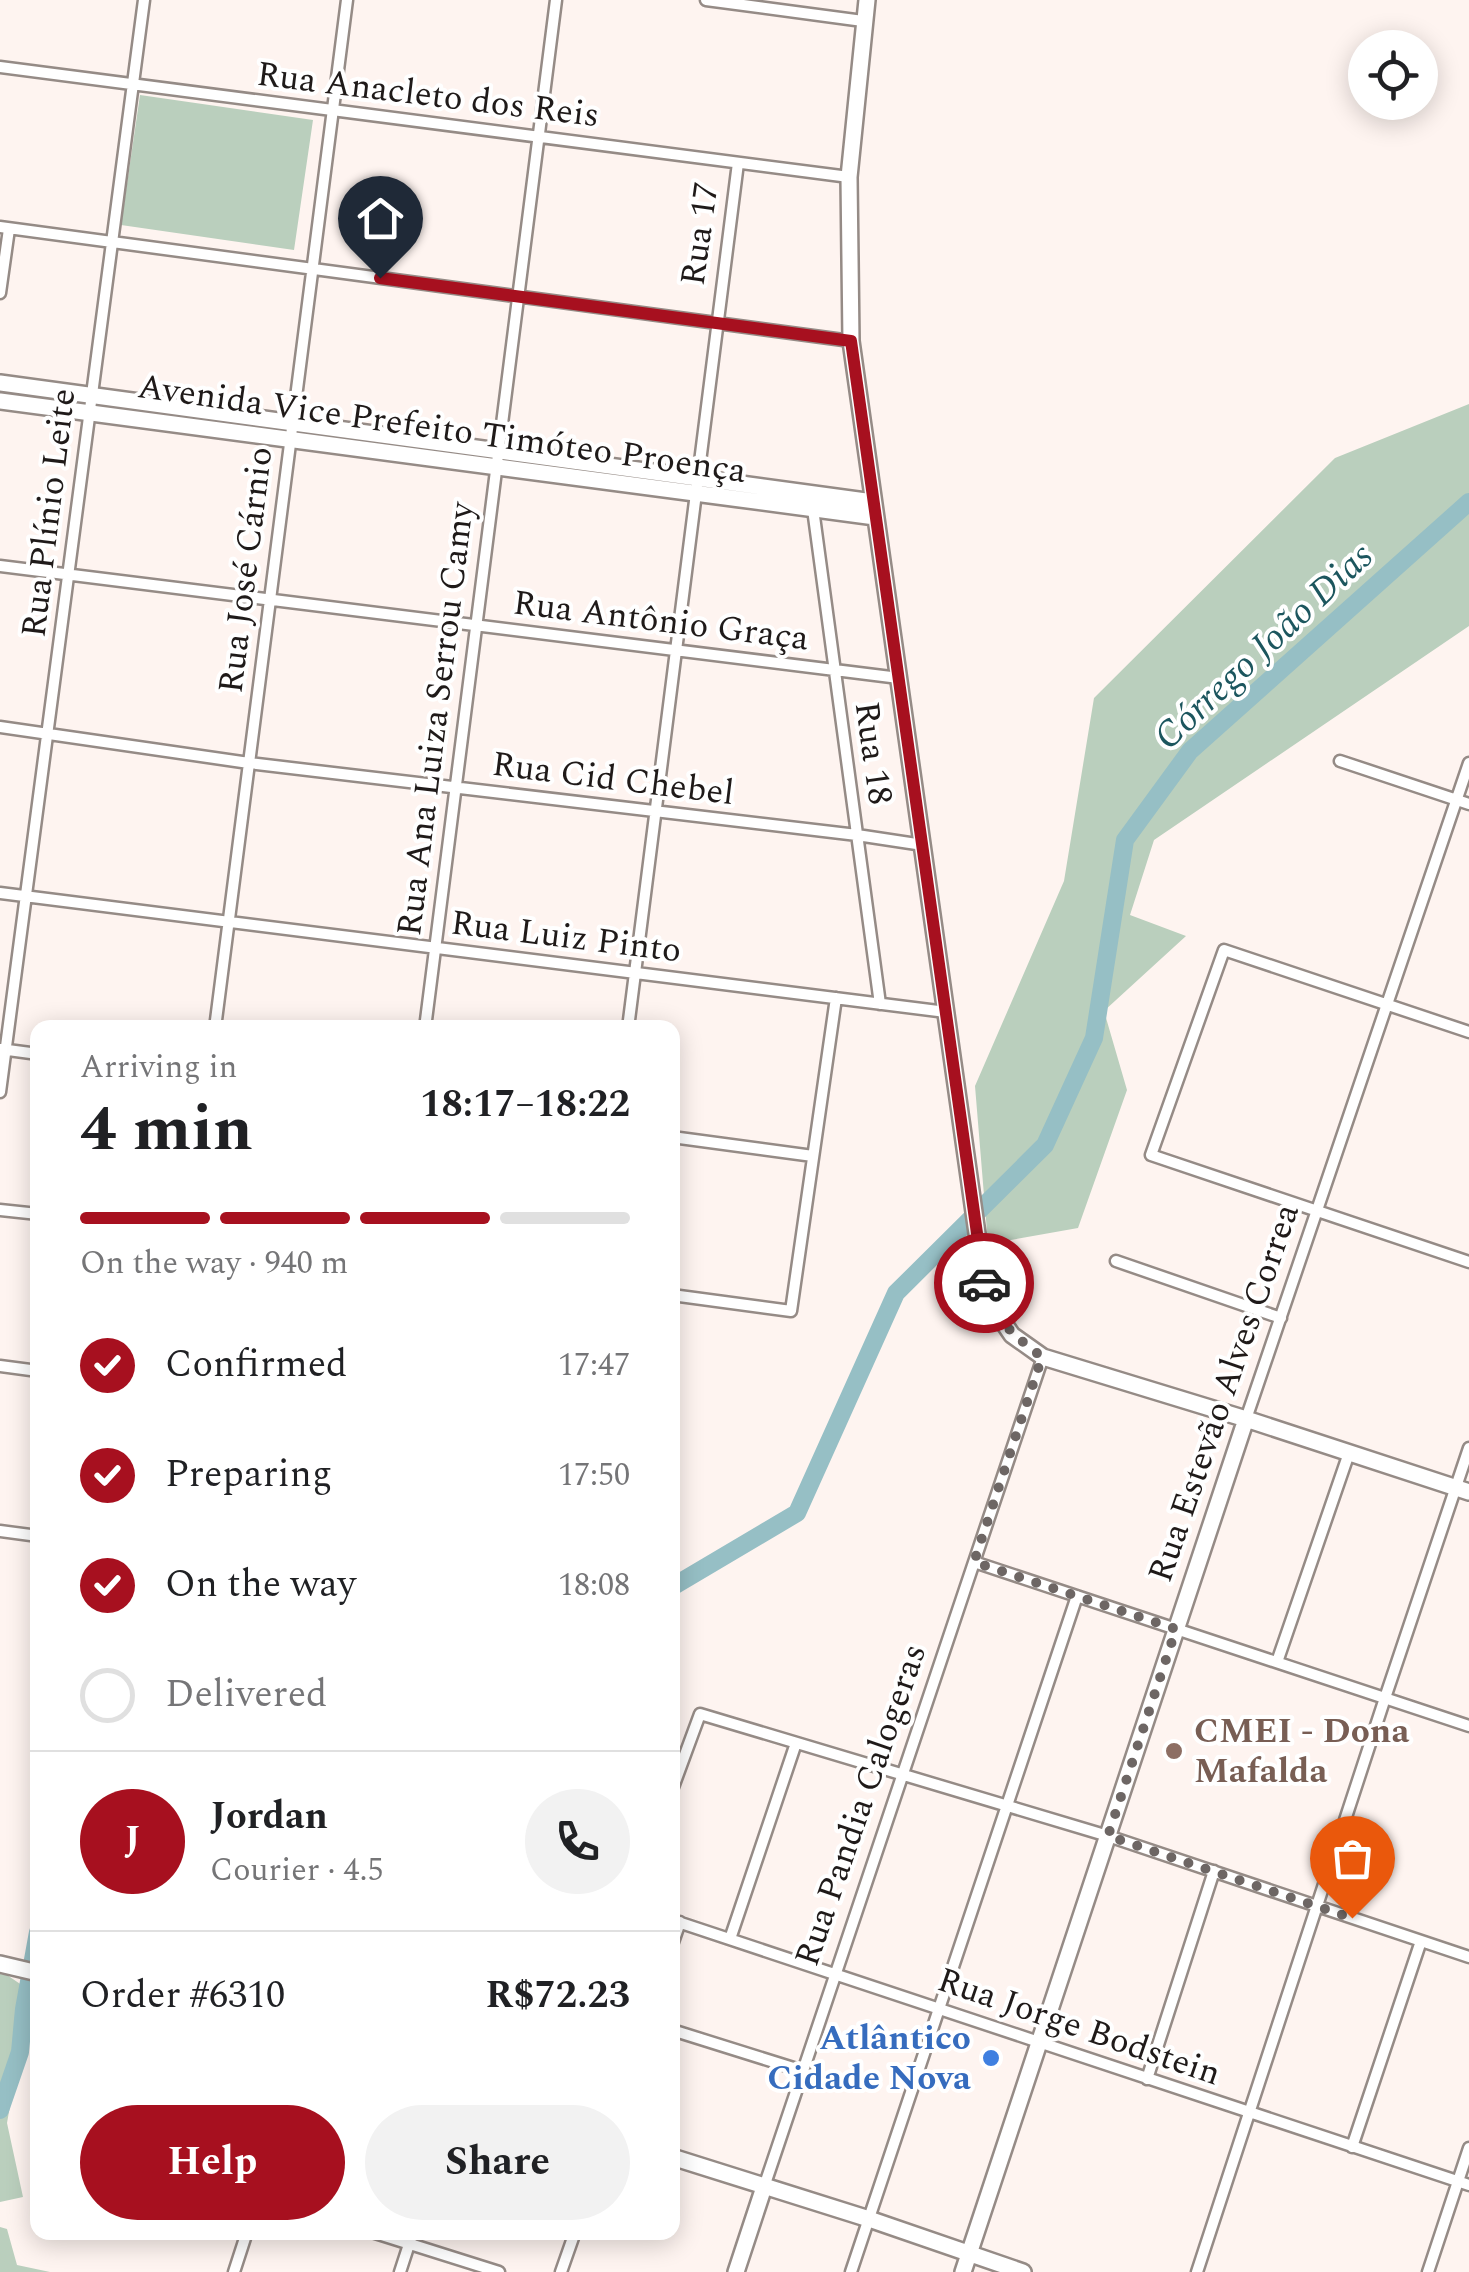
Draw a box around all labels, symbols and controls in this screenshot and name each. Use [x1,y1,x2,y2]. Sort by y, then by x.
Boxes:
map controls [1348,30,1438,120]
button: locate [1348,30,1438,120]
street label: Rua Anacleto dos Reis [254,48,602,142]
pin [338,176,423,279]
street label: Rua 17 [667,179,733,289]
icon: home [353,191,408,246]
street label: Avenida Vice Prefeito Timóteo Proença [134,360,750,498]
street label: Rua Plínio Leite [7,386,91,640]
street label: Rua José Cárnio [205,444,287,696]
street label: Rua Ana Luiza Serrou Camy [383,498,489,939]
water label: Córrego João Dias [1141,530,1387,764]
street label: Rua Antônio Graça [510,577,812,665]
street label: Rua 18 [840,698,906,808]
street label: Rua Cid Chebel [489,738,737,820]
street label: Rua Luiz Pinto [448,897,684,977]
text: Arriving in [80,1043,237,1092]
text: 18:17–18:22 [420,1076,630,1134]
text: 4 min [80,1080,253,1179]
street label: Rua Estevão Alves Correa [1134,1197,1314,1589]
courier [934,1233,1034,1333]
text: On the way · 940 m [80,1239,348,1288]
icon: car [957,1256,1012,1311]
text: Confirmed [165,1336,347,1394]
icon: check [80,1338,135,1393]
text: 17:47 [558,1341,630,1390]
text: Preparing [165,1446,332,1504]
icon: check [80,1448,135,1503]
text: 17:50 [558,1451,630,1500]
text: On the way [165,1556,356,1614]
icon: check [80,1558,135,1613]
text: 18:08 [558,1561,630,1610]
street label: Rua Pandia Calogeras [781,1637,941,1973]
text: Delivered [165,1666,327,1724]
place label: CMEI - Dona Mafalda [1194,1705,1409,1798]
marker: CMEI - Dona Mafalda [1163,1740,1185,1762]
text: Jordan [210,1788,328,1846]
button: phone [525,1789,630,1894]
text: J [124,1812,141,1870]
pin [1310,1816,1395,1919]
icon: bag [1325,1831,1380,1886]
text: Courier · 4.5 [210,1846,383,1895]
street label: Rua Jorge Bodstein [930,1954,1228,2100]
text: Order #6310 [80,1967,285,2025]
text: R$72.23 [486,1967,630,2025]
place label: Atlântico Cidade Nova [767,2012,971,2105]
marker: Atlântico Cidade Nova [980,2047,1002,2069]
button: Help [80,2105,345,2220]
button: Share [365,2105,630,2220]

